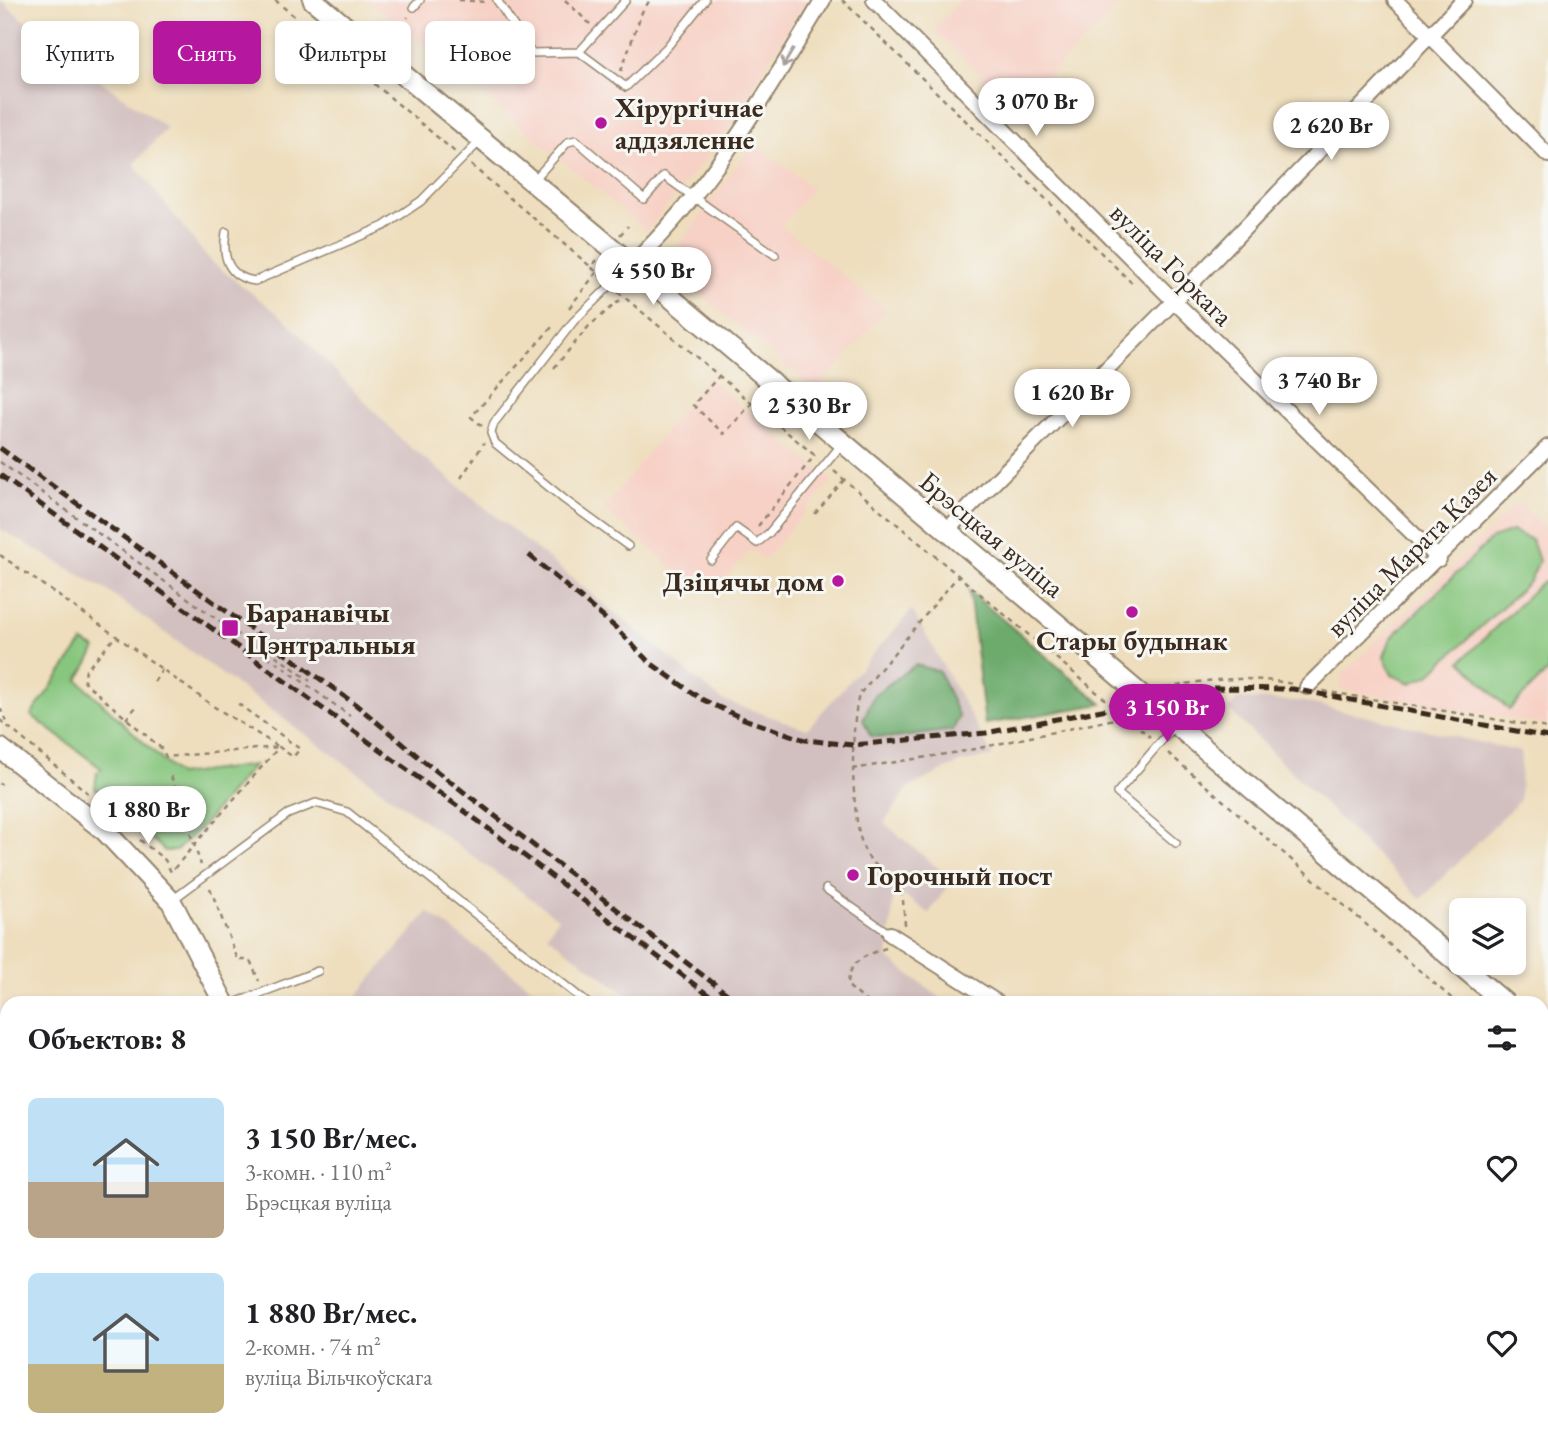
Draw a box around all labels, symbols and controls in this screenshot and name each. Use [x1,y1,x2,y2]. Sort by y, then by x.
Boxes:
chip: Купить [21,21,139,84]
chip: Снять [153,21,261,84]
chip: Фильтры [275,21,411,84]
chip: Новое [425,21,535,84]
one-way arrow [780,48,794,68]
pin: 3 070 Br [964,78,1108,138]
text: 3 070 Br [994,86,1078,116]
place label: Хірургічнае аддзяленне [614,89,763,157]
pin: 2 620 Br [1259,102,1403,162]
text: 2 620 Br [1289,110,1373,140]
marker: Хірургічнае аддзяленне [593,115,609,131]
street label: вуліца Горкага [1103,195,1242,334]
pin: 4 550 Br [581,247,725,307]
text: 4 550 Br [611,255,695,285]
pin: 3 740 Br [1247,358,1391,417]
text: 3 740 Br [1277,365,1361,395]
pin: 1 620 Br [1000,370,1144,429]
text: 1 620 Br [1030,377,1114,407]
pin: 2 530 Br [737,382,881,442]
text: 2 530 Br [767,390,851,420]
street label: вуліца Марата Казея [1318,458,1504,644]
street label: Брэсцкая вуліца [912,463,1073,606]
place label: Дзіцячы дом [663,563,824,599]
marker: Дзіцячы дом [830,573,846,589]
place label: Баранавічы Цэнтральныя [246,594,416,662]
marker: Стары будынак [1124,604,1140,620]
marker: Баранавічы Цэнтральныя [220,618,240,638]
place label: Стары будынак [1036,622,1228,658]
pin: 3 150 Br [1095,684,1239,744]
text: 3 150 Br [1125,692,1209,722]
pin: 1 880 Br [76,786,220,846]
text: 1 880 Br [106,794,190,824]
place label: Горочный пост [867,857,1052,893]
marker: Горочный пост [845,867,861,883]
map controls [1449,898,1526,975]
button: layers [1449,898,1526,975]
text: Объектов: 8 [28,1019,186,1058]
icon: filters [1483,1019,1521,1057]
text: 3 150 Br/мес. [245,1118,417,1157]
icon: home [84,1126,168,1210]
icon: heart [1483,1149,1521,1187]
text: 3-комн. · 110 m² [245,1157,392,1187]
text: Брэсцкая вуліца [245,1187,392,1217]
text: 1 880 Br/мес. [245,1293,417,1332]
icon: home [84,1301,168,1385]
icon: heart [1483,1324,1521,1362]
text: 2-комн. · 74 m² [245,1332,381,1362]
text: вуліца Вільчкоўскага [245,1362,432,1392]

